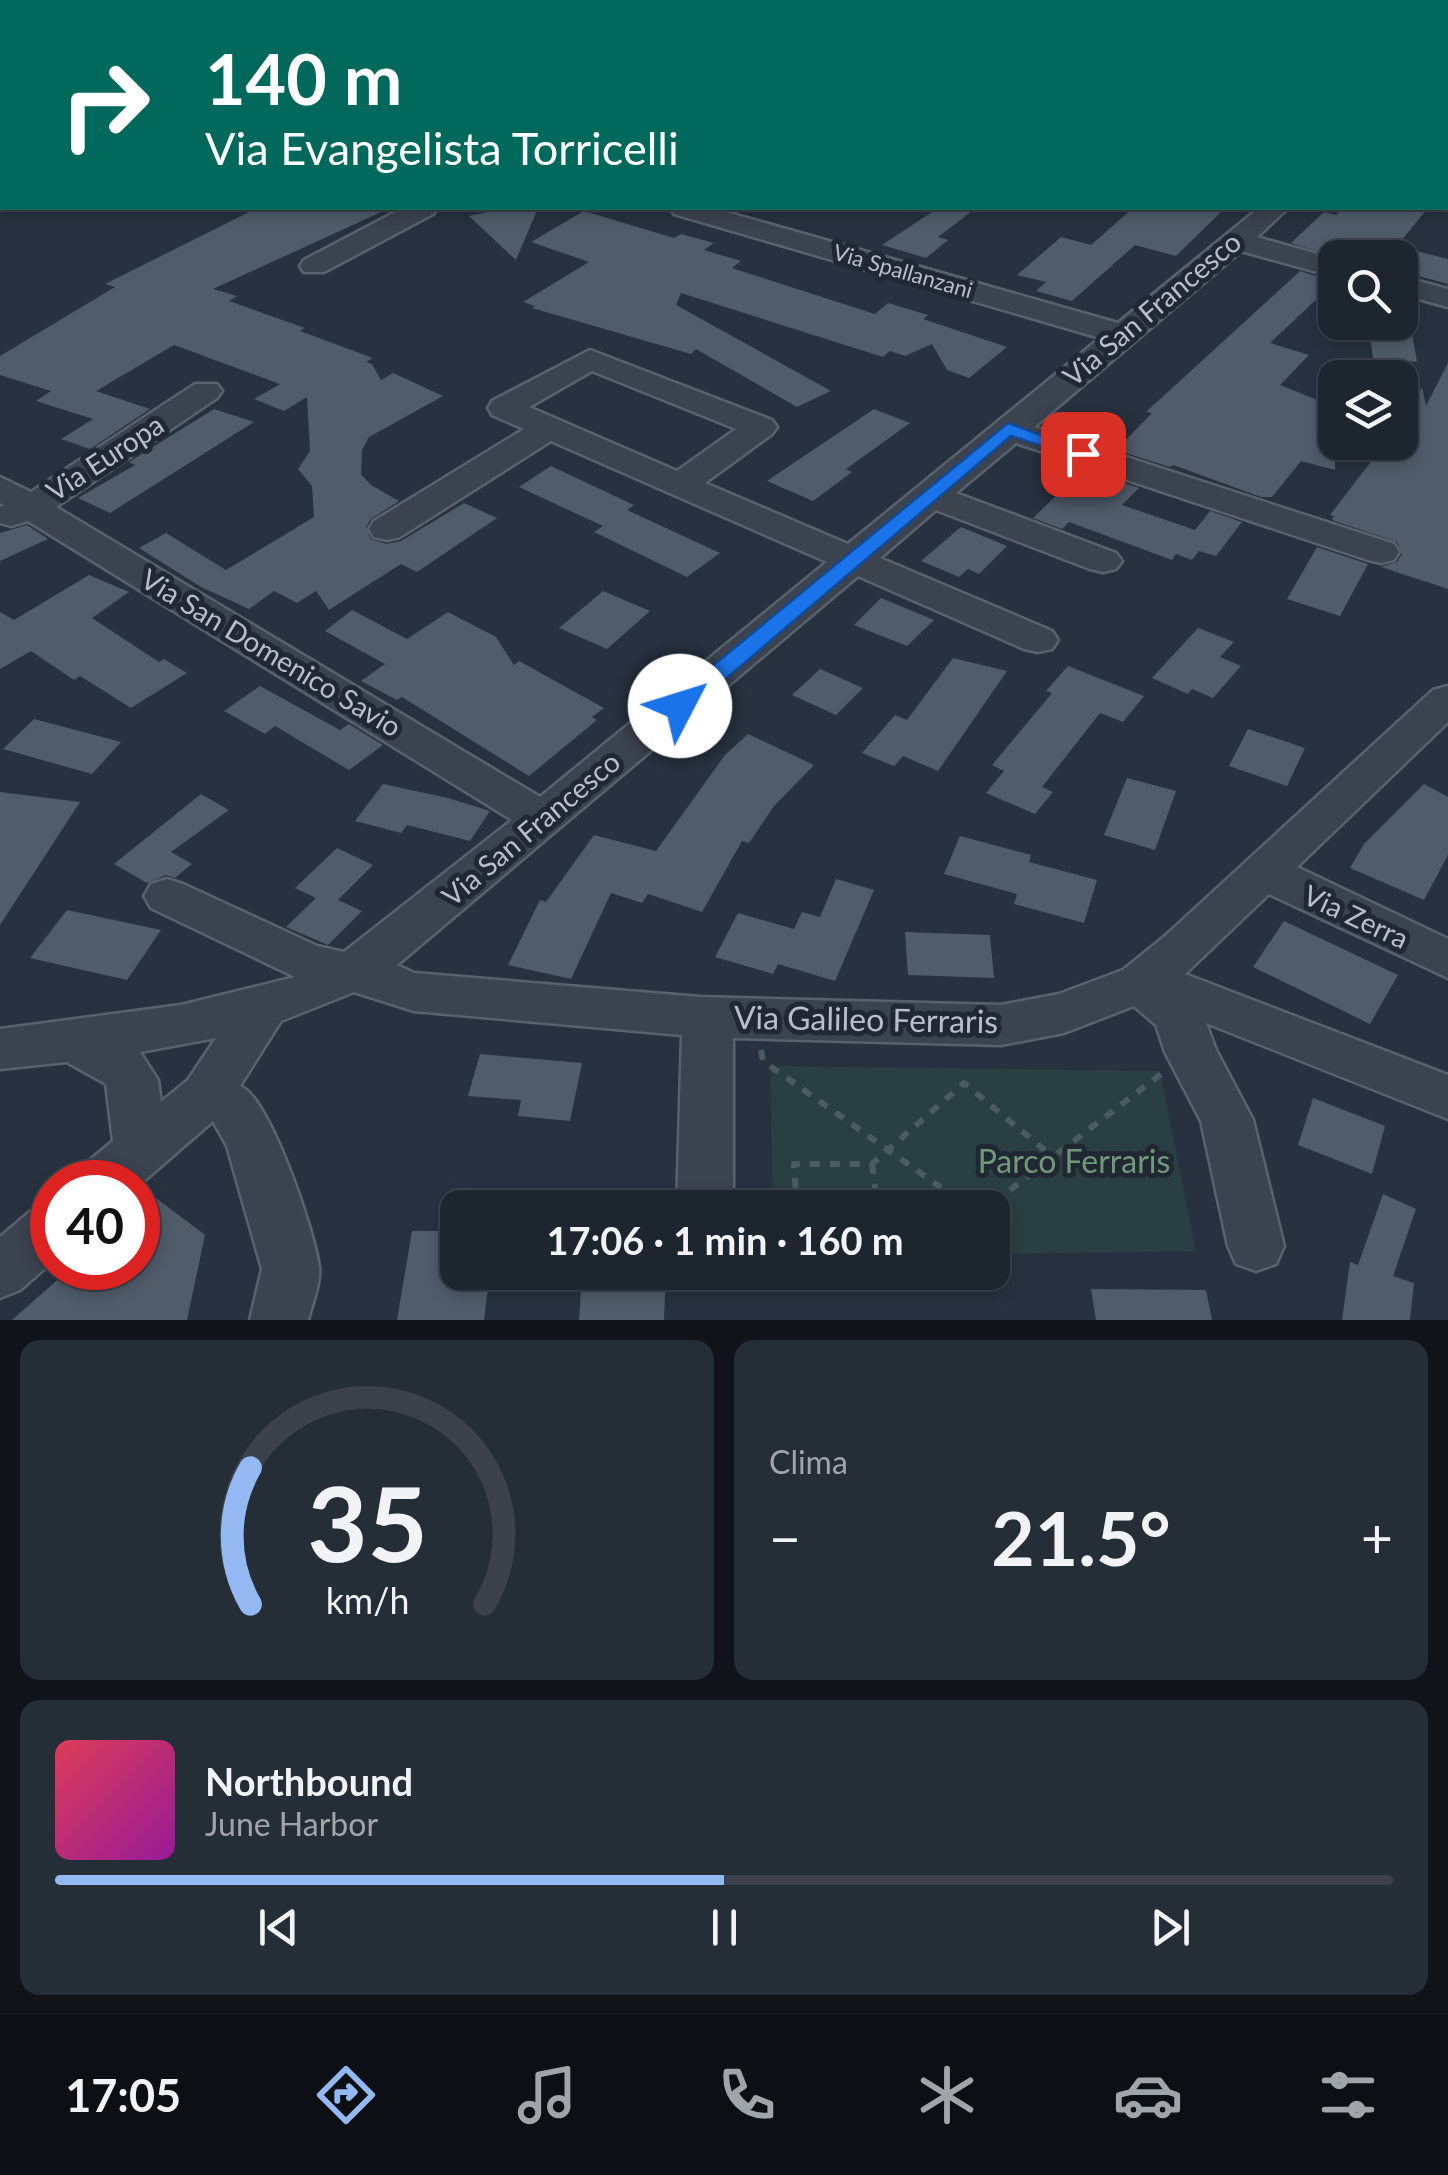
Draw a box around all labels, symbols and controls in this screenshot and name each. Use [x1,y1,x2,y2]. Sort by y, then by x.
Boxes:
text: 140 m [205,36,402,120]
icon: right [40,40,170,170]
text: Via Evangelista Torricelli [205,121,679,175]
street label: Via San Francesco [1056,224,1247,392]
street label: Via Spallanzani [830,238,976,303]
map controls [1318,240,1418,460]
button: search [1318,240,1418,340]
button: layers [1318,360,1418,460]
street label: Via Europa [39,407,170,508]
pin [1041,412,1126,497]
icon: arrive [1056,427,1111,482]
street label: Via San Domenico Savio [135,561,408,743]
position arrow [628,654,732,758]
street label: Via San Francesco [435,744,626,912]
street label: Via Zerra [1299,877,1414,955]
street label: Via Galileo Ferraris [734,997,999,1040]
park label: Parco Ferraris [978,1141,1170,1180]
speed limit sign: 40 [30,1160,160,1290]
text: 17:06 · 1 min · 160 m [546,1217,904,1263]
text: Clima [769,1442,848,1481]
text: 35 [307,1459,427,1584]
text: 21.5° [991,1492,1171,1582]
text: − [769,1504,801,1570]
text: + [1361,1504,1393,1570]
text: km/h [325,1579,409,1622]
text: Northbound [205,1758,413,1804]
text: June Harbor [205,1804,378,1843]
icon: previous [251,1900,306,1955]
icon: pause [697,1900,752,1955]
icon: next [1143,1900,1198,1955]
icon: directions [311,2060,381,2130]
icon: music [512,2060,582,2130]
icon: phone [712,2060,782,2130]
icon: climate [912,2060,982,2130]
icon: car [1113,2060,1183,2130]
icon: filters [1313,2060,1383,2130]
text: 17:05 [65,2068,181,2122]

